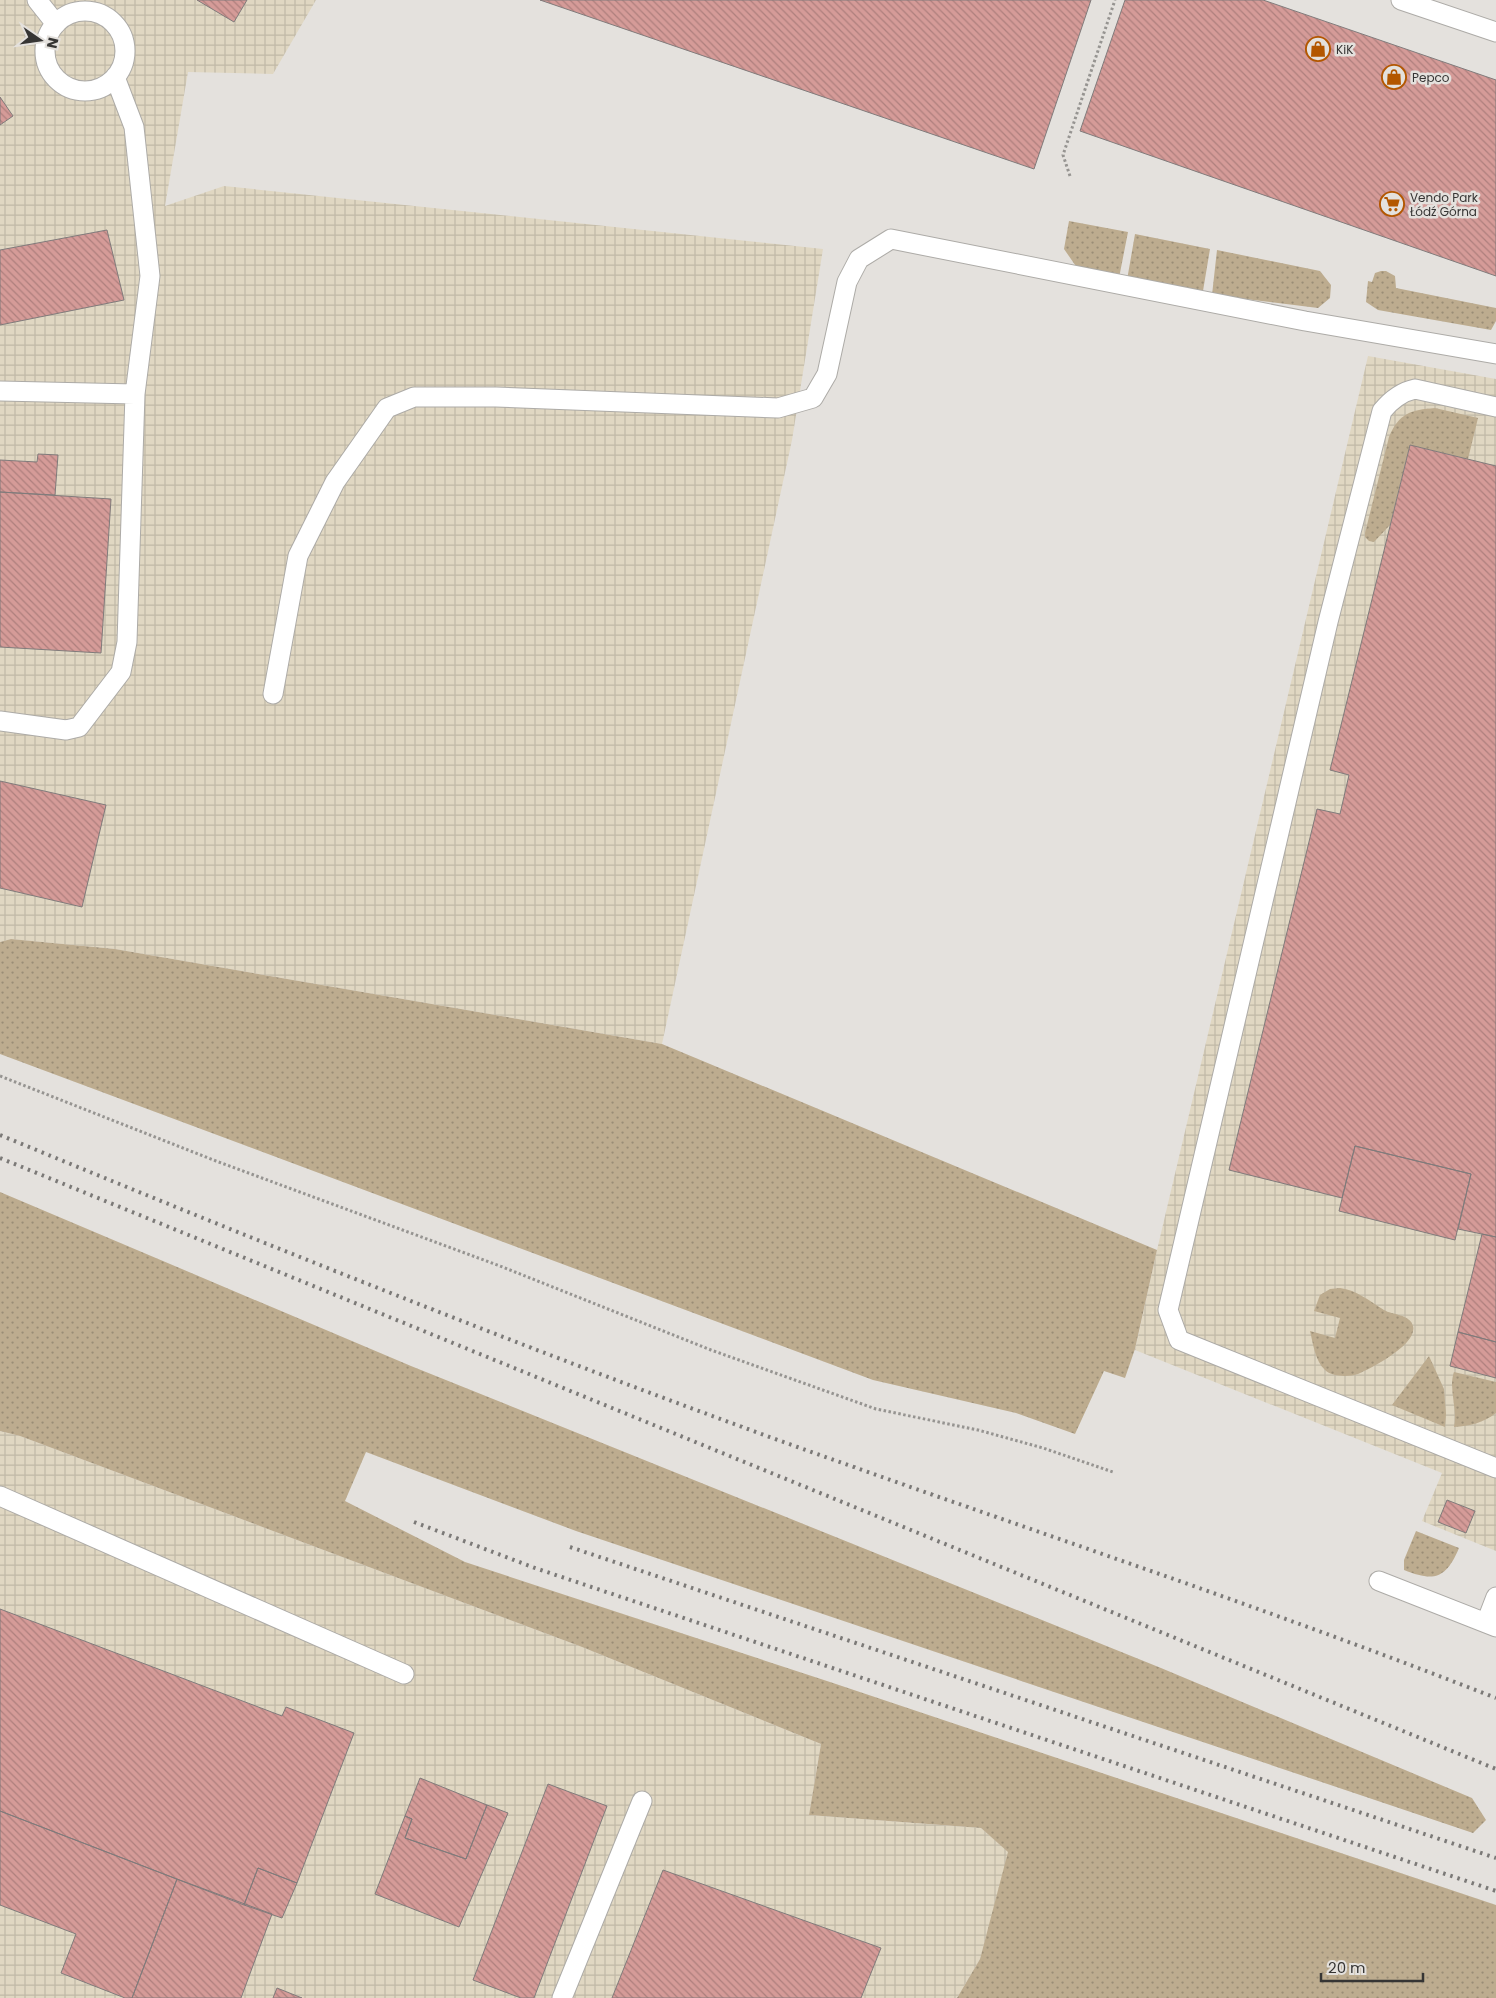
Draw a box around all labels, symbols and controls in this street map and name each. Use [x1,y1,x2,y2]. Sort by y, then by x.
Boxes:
north arrow [15,15,65,65]
text: N [42,36,64,50]
shop icon: KiK [1305,36,1331,62]
place label: KiK [1336,41,1353,58]
shop icon: Pepco [1381,64,1407,90]
place label: Pepco [1412,69,1450,86]
place label: Vendo Park Łódź Górna [1410,189,1479,220]
supermarket icon: Vendo Park Łódź Górna [1379,191,1405,217]
scale bar [1321,1950,1424,1982]
text: 20 m [1328,1957,1366,1978]

